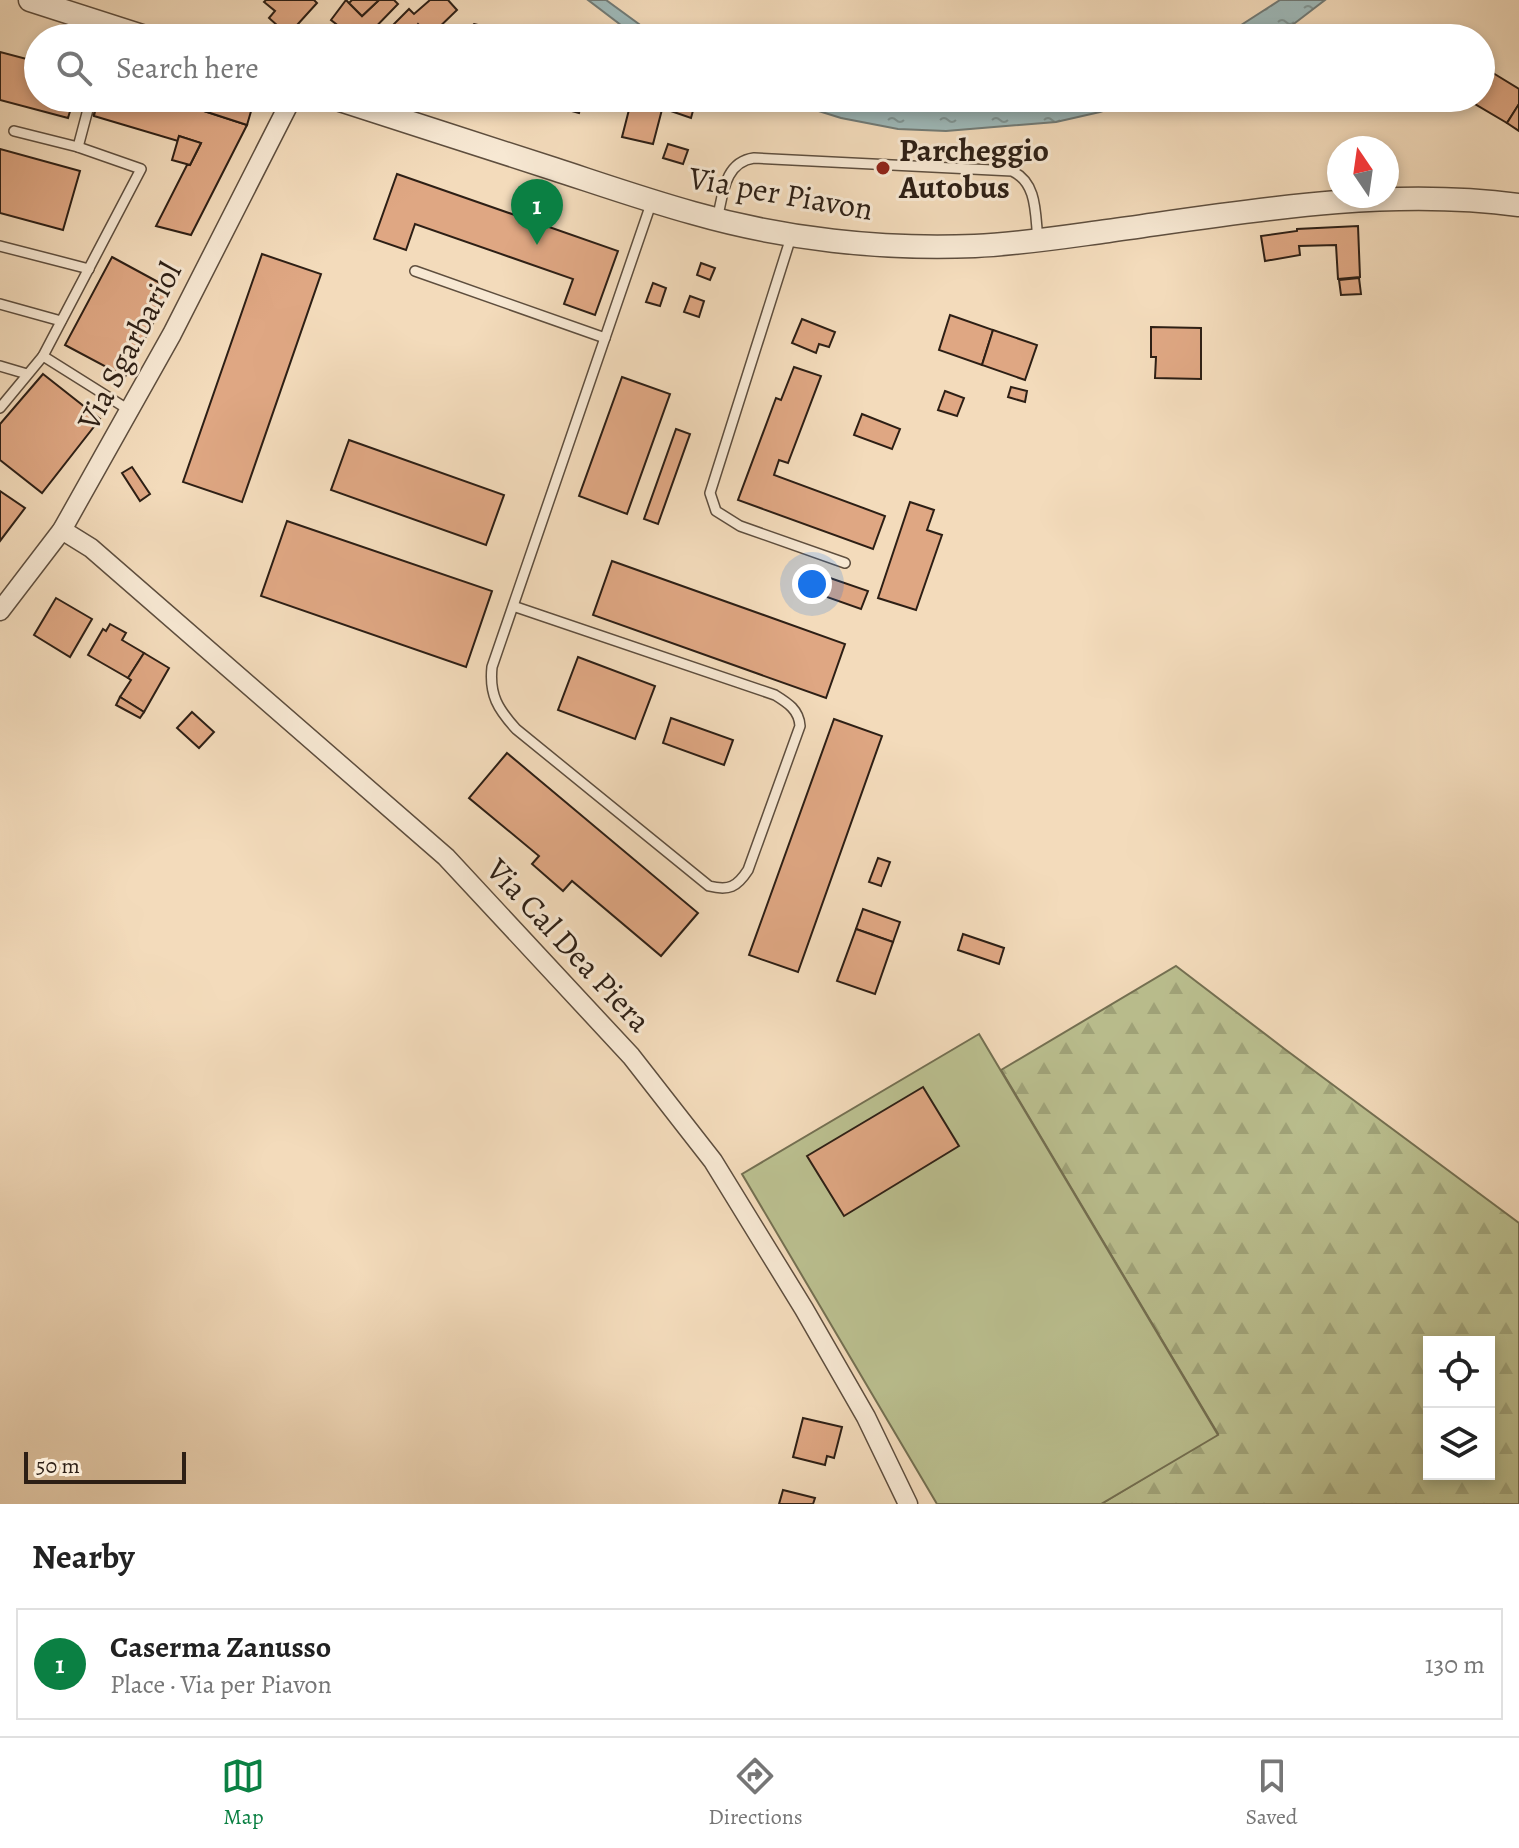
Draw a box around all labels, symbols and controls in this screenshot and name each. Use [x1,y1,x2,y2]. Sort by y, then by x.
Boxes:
search box [24,24,1495,112]
icon: search [52,46,96,90]
text: Search here [116,48,259,88]
place label: Parcheggio Autobus [898,128,1049,209]
north arrow [1327,136,1399,208]
street label: Via per Piavon [685,155,876,231]
marker: Parcheggio Autobus [874,159,892,177]
pin: 1 [511,179,563,245]
street label: Via Sgarbariol [66,254,192,439]
your location [792,564,832,604]
street label: Via Cal Dea Piera [476,848,661,1042]
map controls [1423,1336,1495,1480]
button: locate [1423,1336,1495,1408]
button: layers [1423,1408,1495,1480]
scale bar [24,1448,186,1484]
text: 50 m [36,1451,80,1481]
text: Nearby [32,1533,135,1580]
text: Caserma Zanusso [110,1627,331,1667]
text: 1 [55,1647,65,1682]
text: 130 m [1425,1647,1485,1682]
text: Place · Via per Piavon [110,1667,332,1702]
tab: Map [221,1754,265,1832]
tab: Directions [708,1754,803,1832]
tab: Saved [1245,1754,1298,1832]

